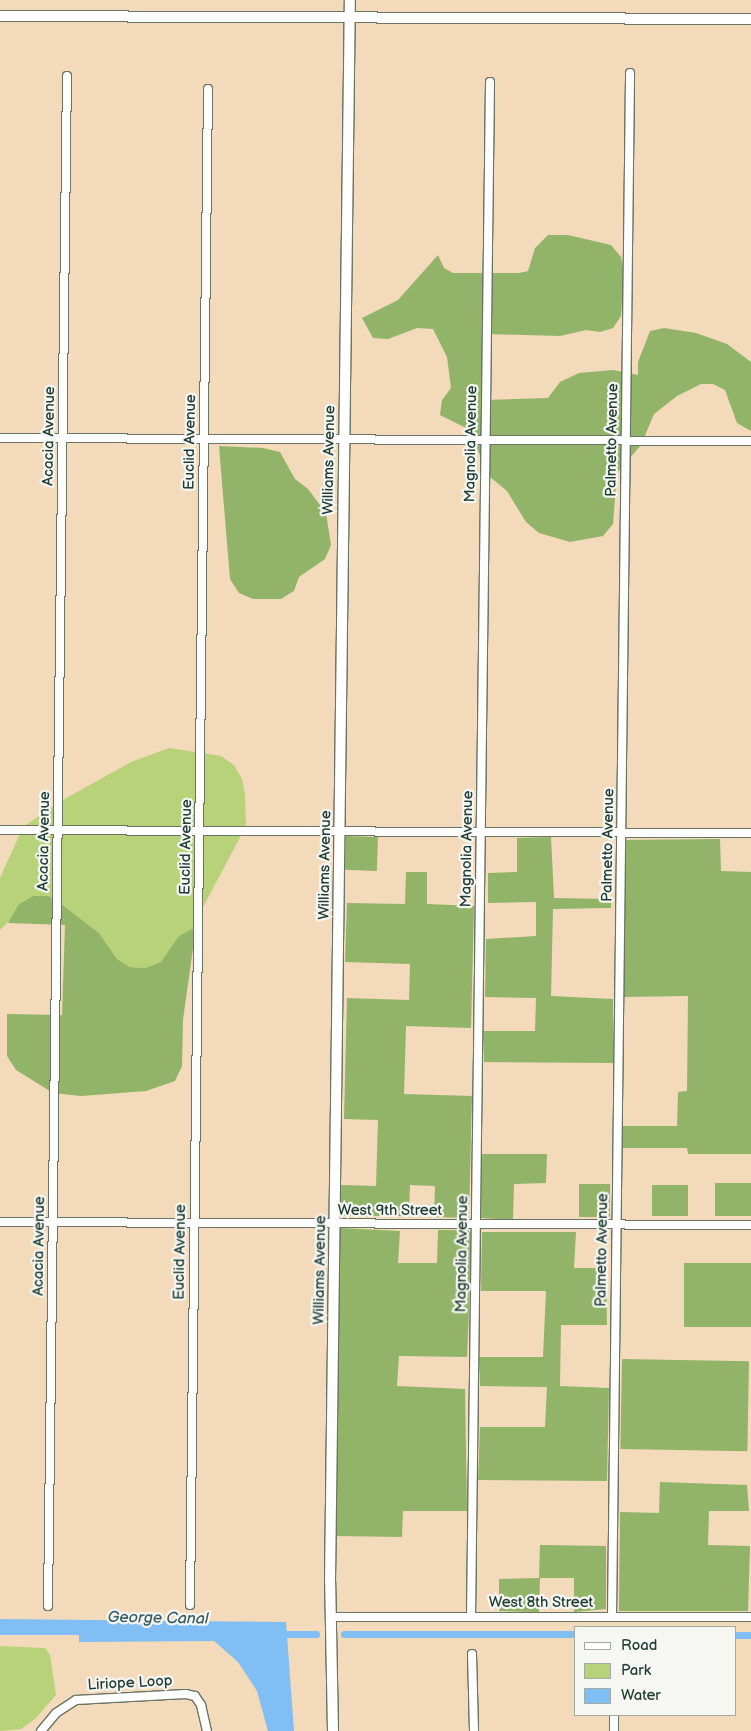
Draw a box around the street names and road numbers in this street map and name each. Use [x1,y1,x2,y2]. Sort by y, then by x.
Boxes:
street label: Palmetto Avenue [602,383,622,497]
street label: Magnolia Avenue [461,385,481,503]
street label: Acacia Avenue [39,386,59,486]
street label: Euclid Avenue [180,394,200,490]
street label: Williams Avenue [319,405,339,515]
street label: Palmetto Avenue [598,788,618,902]
street label: Magnolia Avenue [457,790,477,908]
street label: Acacia Avenue [34,791,54,891]
street label: Euclid Avenue [176,799,196,895]
street label: Williams Avenue [315,810,335,920]
street label: Palmetto Avenue [592,1193,612,1307]
street label: Magnolia Avenue [452,1195,472,1313]
street label: Acacia Avenue [29,1196,49,1296]
street label: West 9th Street [338,1202,442,1220]
street label: Euclid Avenue [170,1204,190,1300]
street label: Williams Avenue [310,1215,330,1325]
street label: West 8th Street [489,1594,593,1612]
street label: Liriope Loop [87,1672,173,1694]

